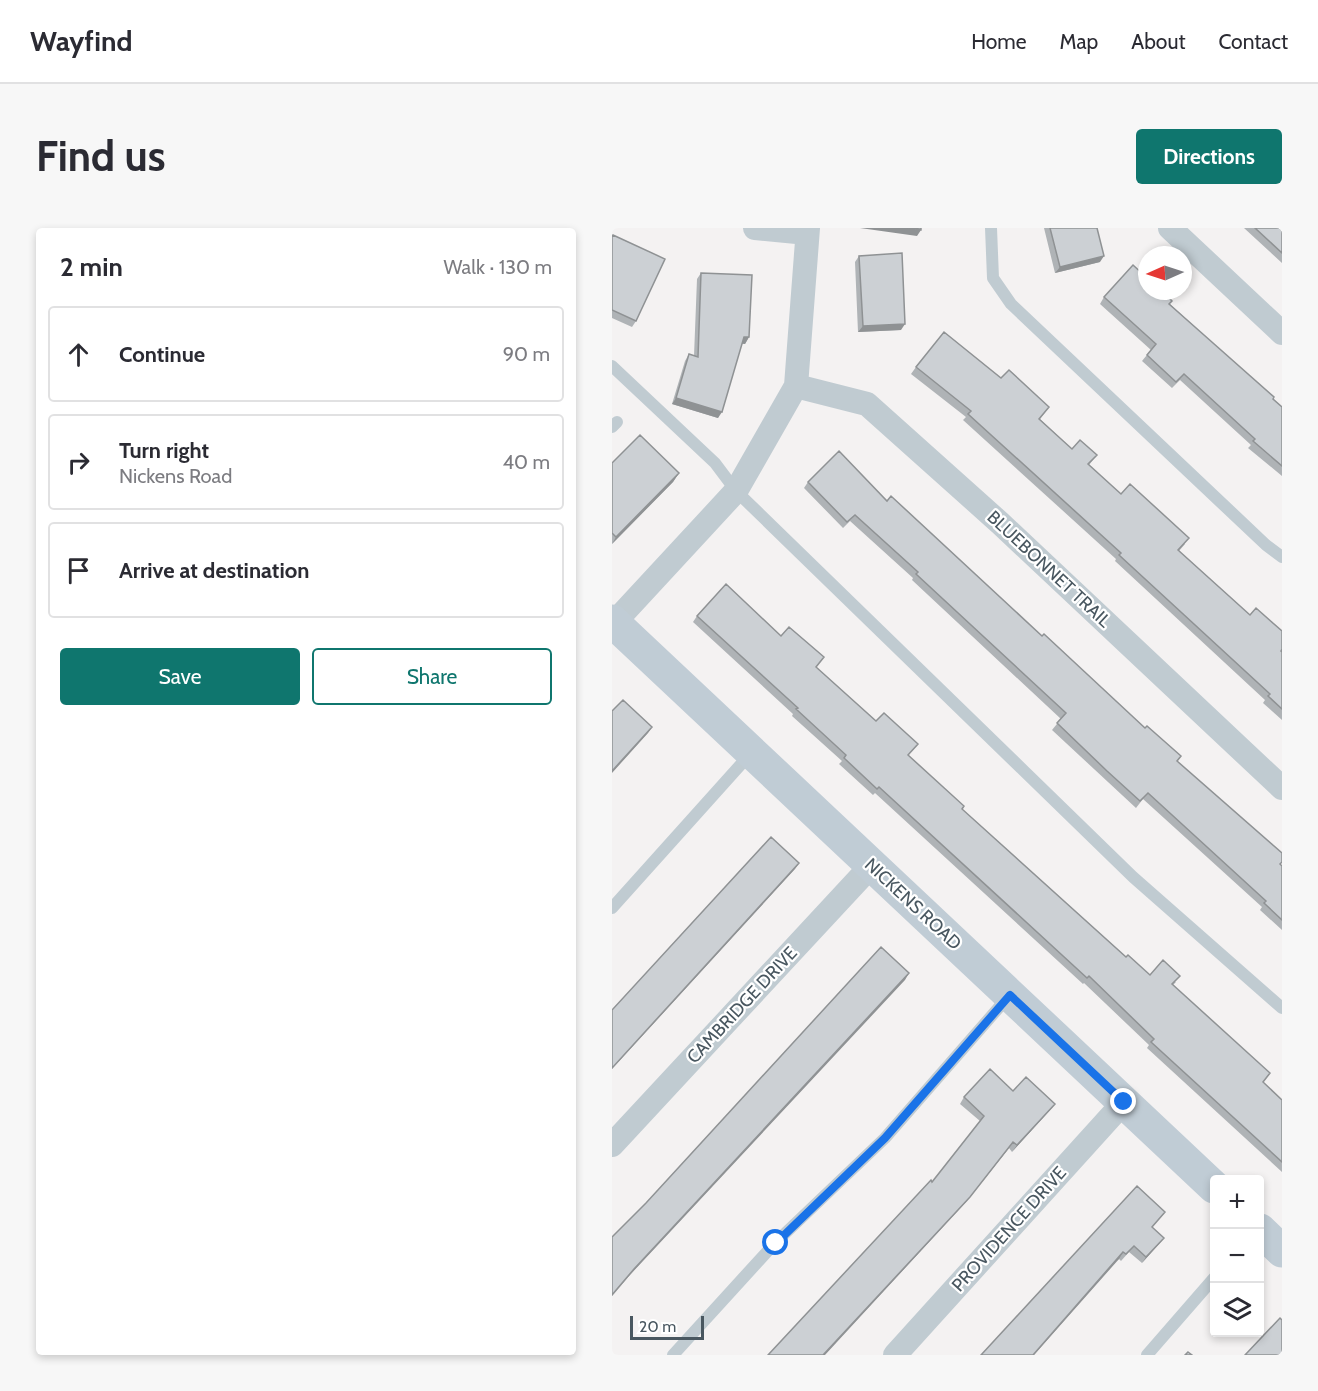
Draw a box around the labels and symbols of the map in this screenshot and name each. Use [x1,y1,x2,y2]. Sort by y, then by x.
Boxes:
north arrow [1138,246,1192,300]
street label: BLUEBONNET TRAIL [983,506,1115,632]
street label: NICKENS ROAD [860,854,966,954]
street label: CAMBRIDGE DRIVE [682,942,802,1068]
route end [1110,1088,1136,1114]
street label: PROVIDENCE DRIVE [947,1162,1071,1296]
route start [762,1229,788,1255]
scale bar [630,1313,704,1340]

